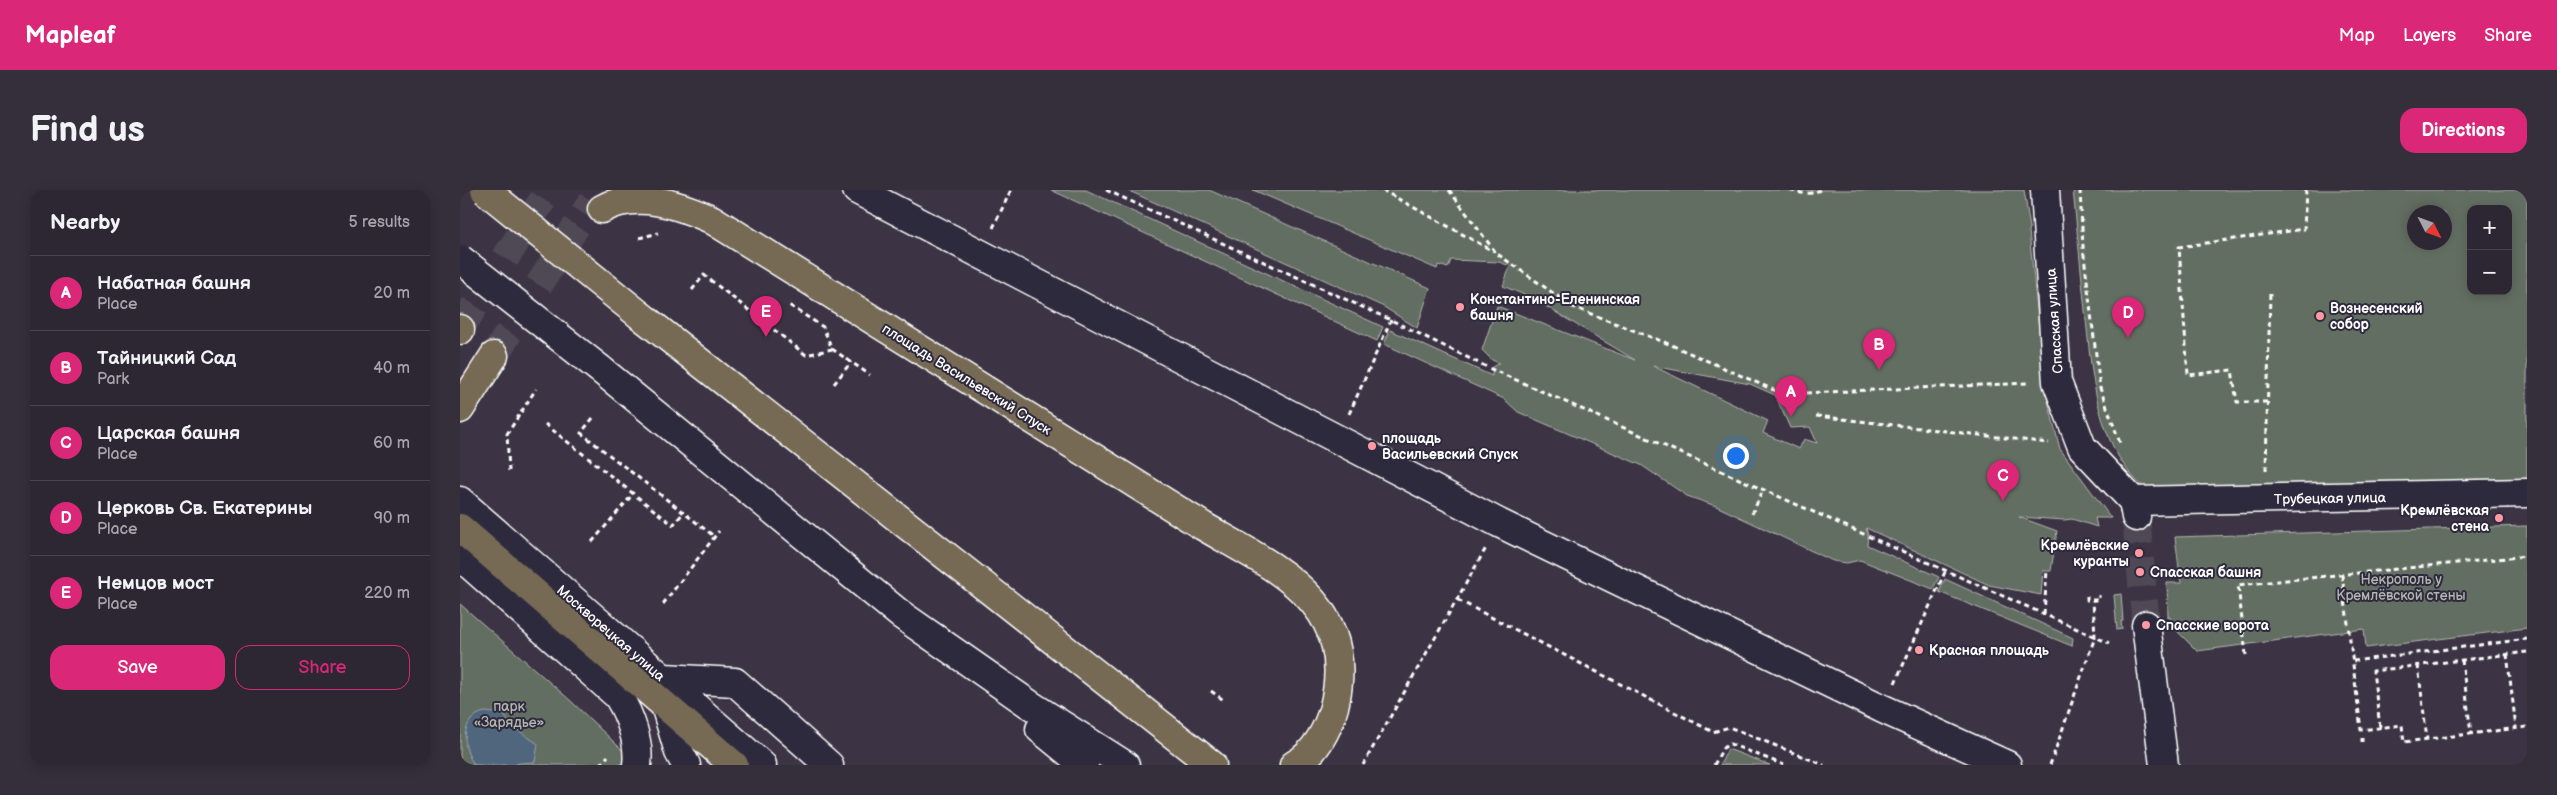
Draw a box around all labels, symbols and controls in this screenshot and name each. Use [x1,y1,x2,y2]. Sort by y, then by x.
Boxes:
text: Mapleaf [25,21,116,50]
text: Map [2339,25,2375,46]
text: Layers [2403,25,2456,46]
text: Share [2484,25,2532,46]
button: Directions [2400,108,2527,153]
text: Find us [30,109,145,152]
north arrow [2407,205,2452,250]
map controls [2467,205,2512,295]
button: + [2467,205,2512,250]
text: Nearby [50,210,120,235]
text: 5 results [348,213,410,232]
button: − [2467,250,2512,295]
street label: Спасская улица [2042,267,2067,374]
text: Набатная башня [97,272,251,295]
text: A [61,284,71,303]
text: 20 m [374,284,410,303]
place label: Константино-Еленинская башня [1470,291,1640,324]
text: Place [97,295,138,314]
pin: E [750,296,782,337]
pin: D [2112,297,2144,338]
place label: Вознесенский собор [2330,300,2423,333]
marker: Константино-Еленинская башня [1454,301,1466,313]
marker: Вознесенский собор [2314,310,2326,322]
street label: площадь Васильевский Спуск [879,320,1055,439]
pin: B [1863,329,1895,370]
text: Тайницкий Сад [97,347,236,370]
text: B [60,359,72,378]
text: 40 m [373,359,410,378]
text: Park [97,370,129,389]
pin: A [1775,376,1807,417]
text: Царская башня [97,422,240,445]
place label: площадь Васильевский Спуск [1382,430,1519,463]
text: C [60,434,72,453]
text: 60 m [373,434,410,453]
marker: площадь Васильевский Спуск [1366,440,1378,452]
your location [1723,443,1749,469]
text: Place [97,445,138,464]
pin: C [1987,460,2019,501]
street label: Трубецкая улица [2274,489,2387,508]
text: Церковь Св. Екатерины [97,497,312,520]
place label: Кремлёвская стена [2400,502,2490,535]
text: D [60,509,72,528]
text: 90 m [374,509,410,528]
marker: Кремлёвская стена [2493,512,2505,524]
text: Place [97,520,138,539]
place label: Кремлёвские куранты [2041,537,2129,570]
marker: Кремлёвские куранты [2133,547,2145,559]
place label: Спасская башня [2150,564,2261,581]
marker: Спасская башня [2134,566,2146,578]
park label: Некрополь у Кремлёвской стены [2336,571,2466,604]
text: Немцов мост [97,572,214,595]
street label: Москворецкая улица [553,582,669,685]
text: E [61,584,71,603]
text: 220 m [364,584,410,603]
text: Place [97,595,138,614]
place label: Спасские ворота [2156,617,2270,634]
marker: Спасские ворота [2140,619,2152,631]
place label: Красная площадь [1929,642,2050,659]
marker: Красная площадь [1913,644,1925,656]
button: Save [50,645,225,690]
button: Share [235,645,410,690]
park label: парк «Зарядье» [474,698,544,731]

